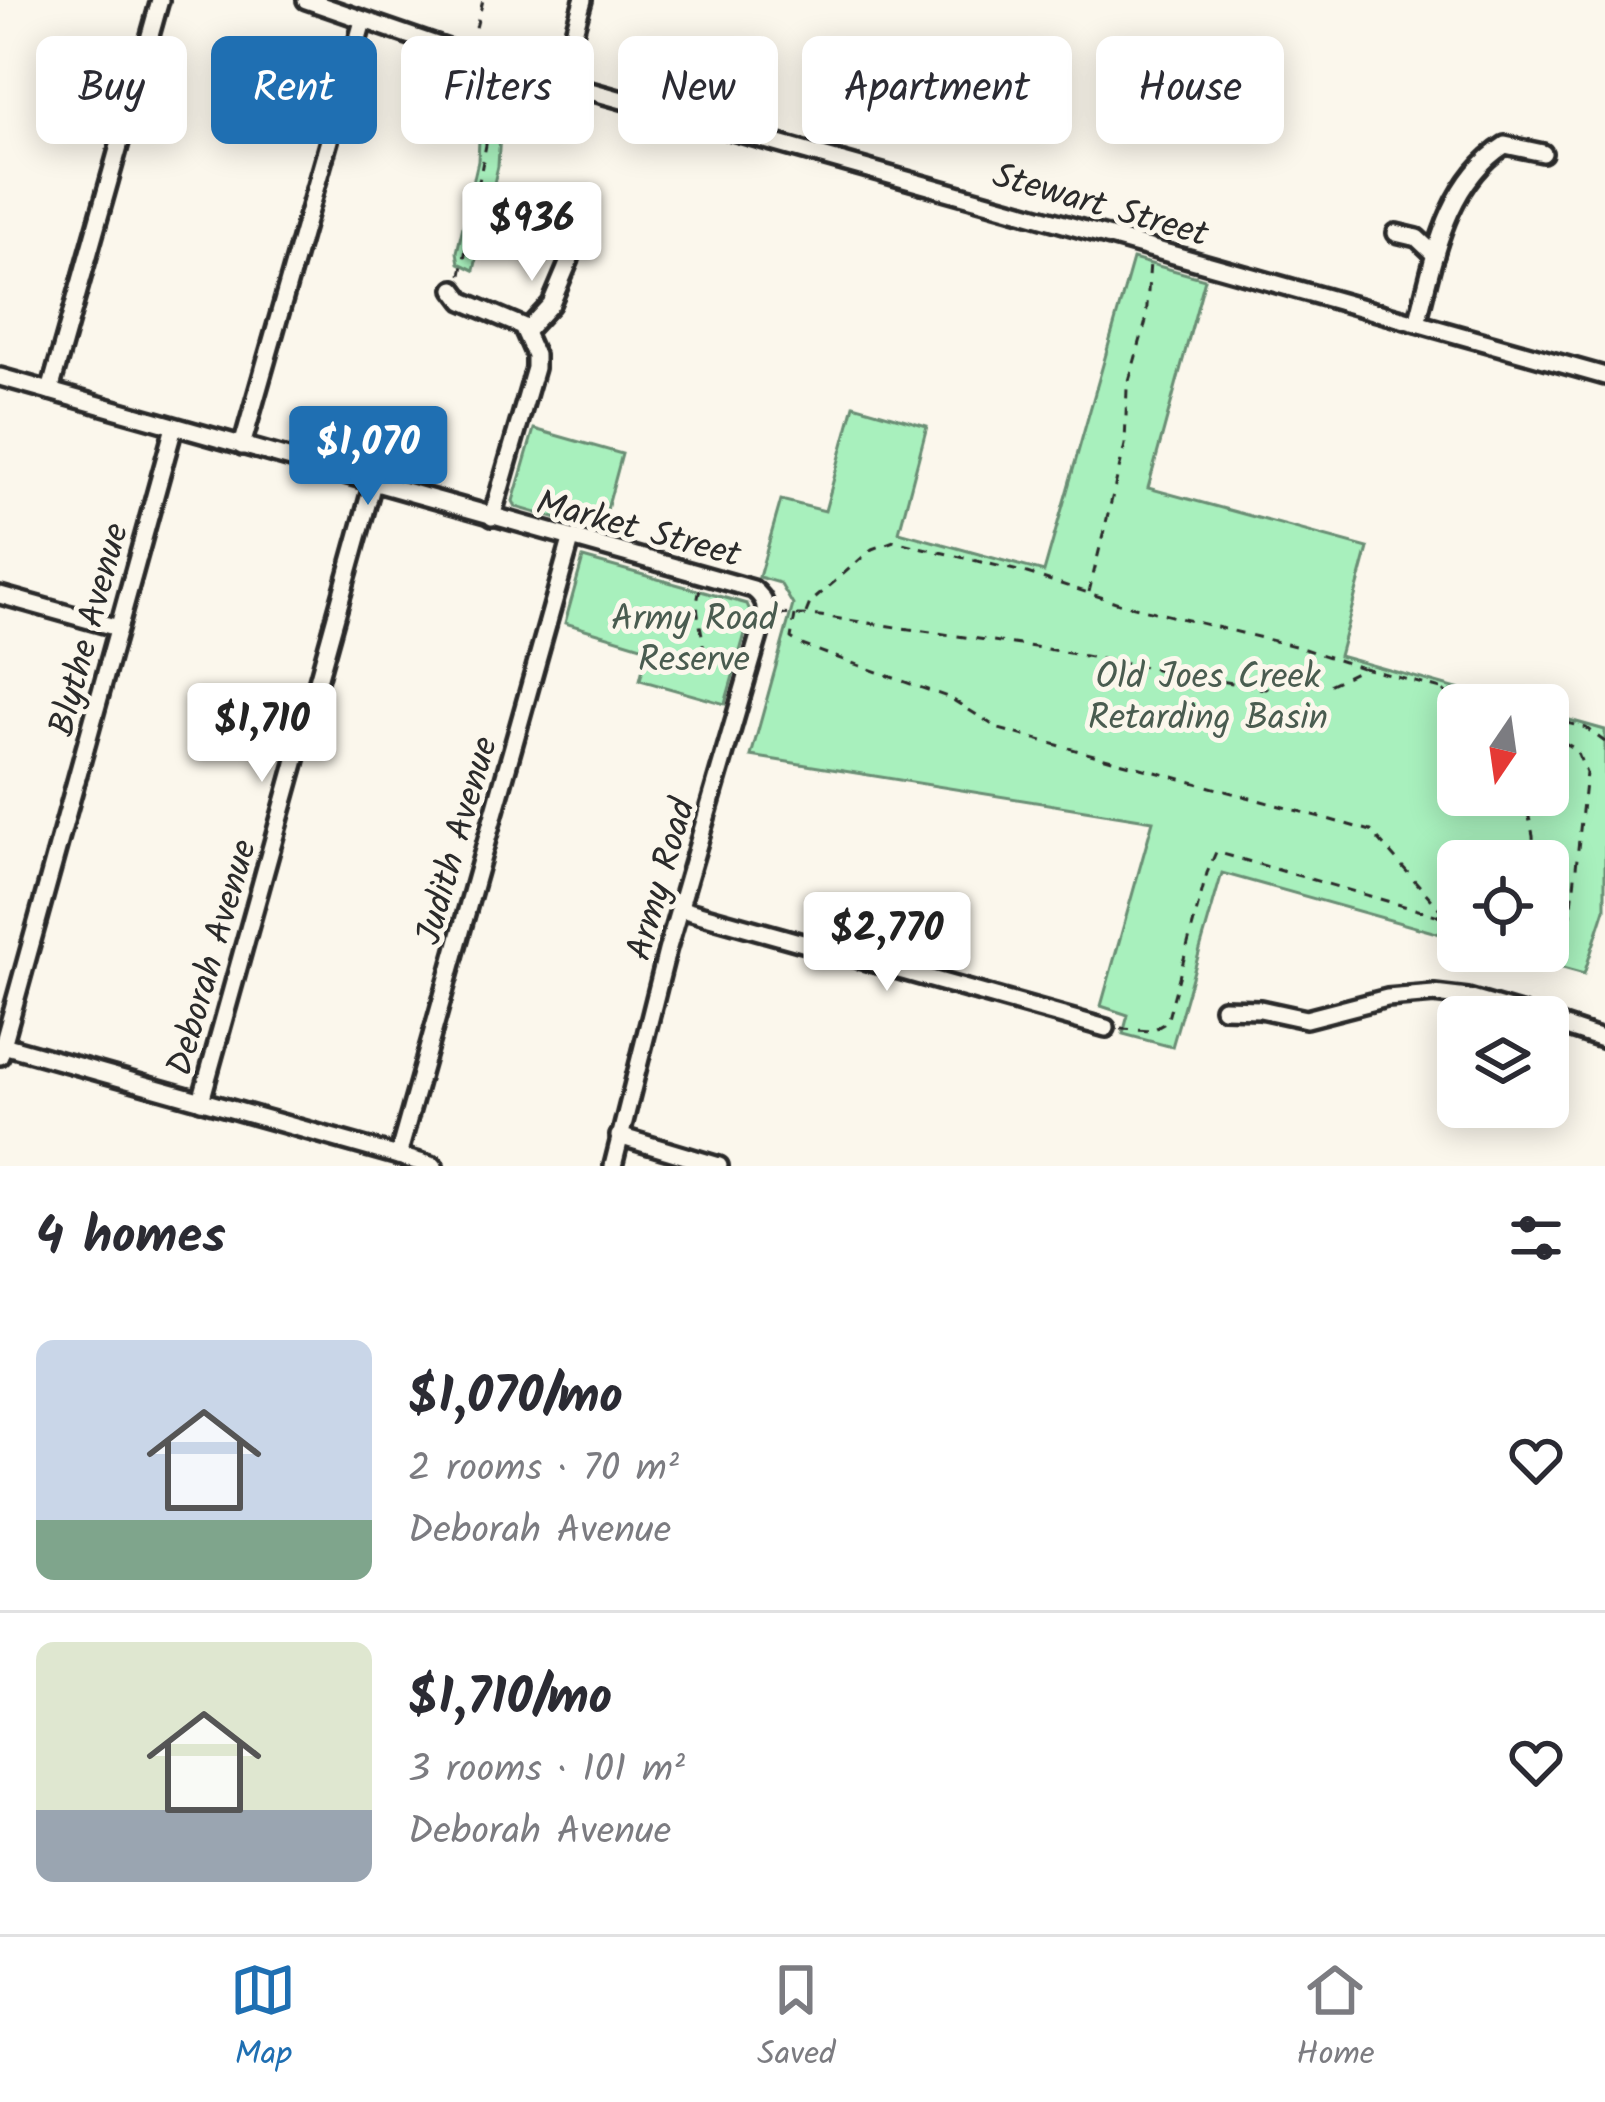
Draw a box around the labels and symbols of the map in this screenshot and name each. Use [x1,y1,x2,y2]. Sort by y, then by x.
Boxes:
street label: Stewart Street [986,148,1216,265]
pin: $936 [461,182,603,284]
pin: $1,070 [270,406,466,508]
street label: Market Street [529,476,748,585]
street label: Blythe Avenue [35,517,146,743]
park label: Army Road Reserve [611,592,778,690]
park label: Old Joes Creek Retarding Basin [1088,650,1328,748]
pin: $1,710 [164,683,360,785]
north arrow [1437,684,1569,816]
street label: Judith Avenue [401,730,515,952]
street label: Army Road [612,791,713,968]
street label: Deborah Avenue [152,833,274,1083]
pin: $2,770 [789,892,985,994]

